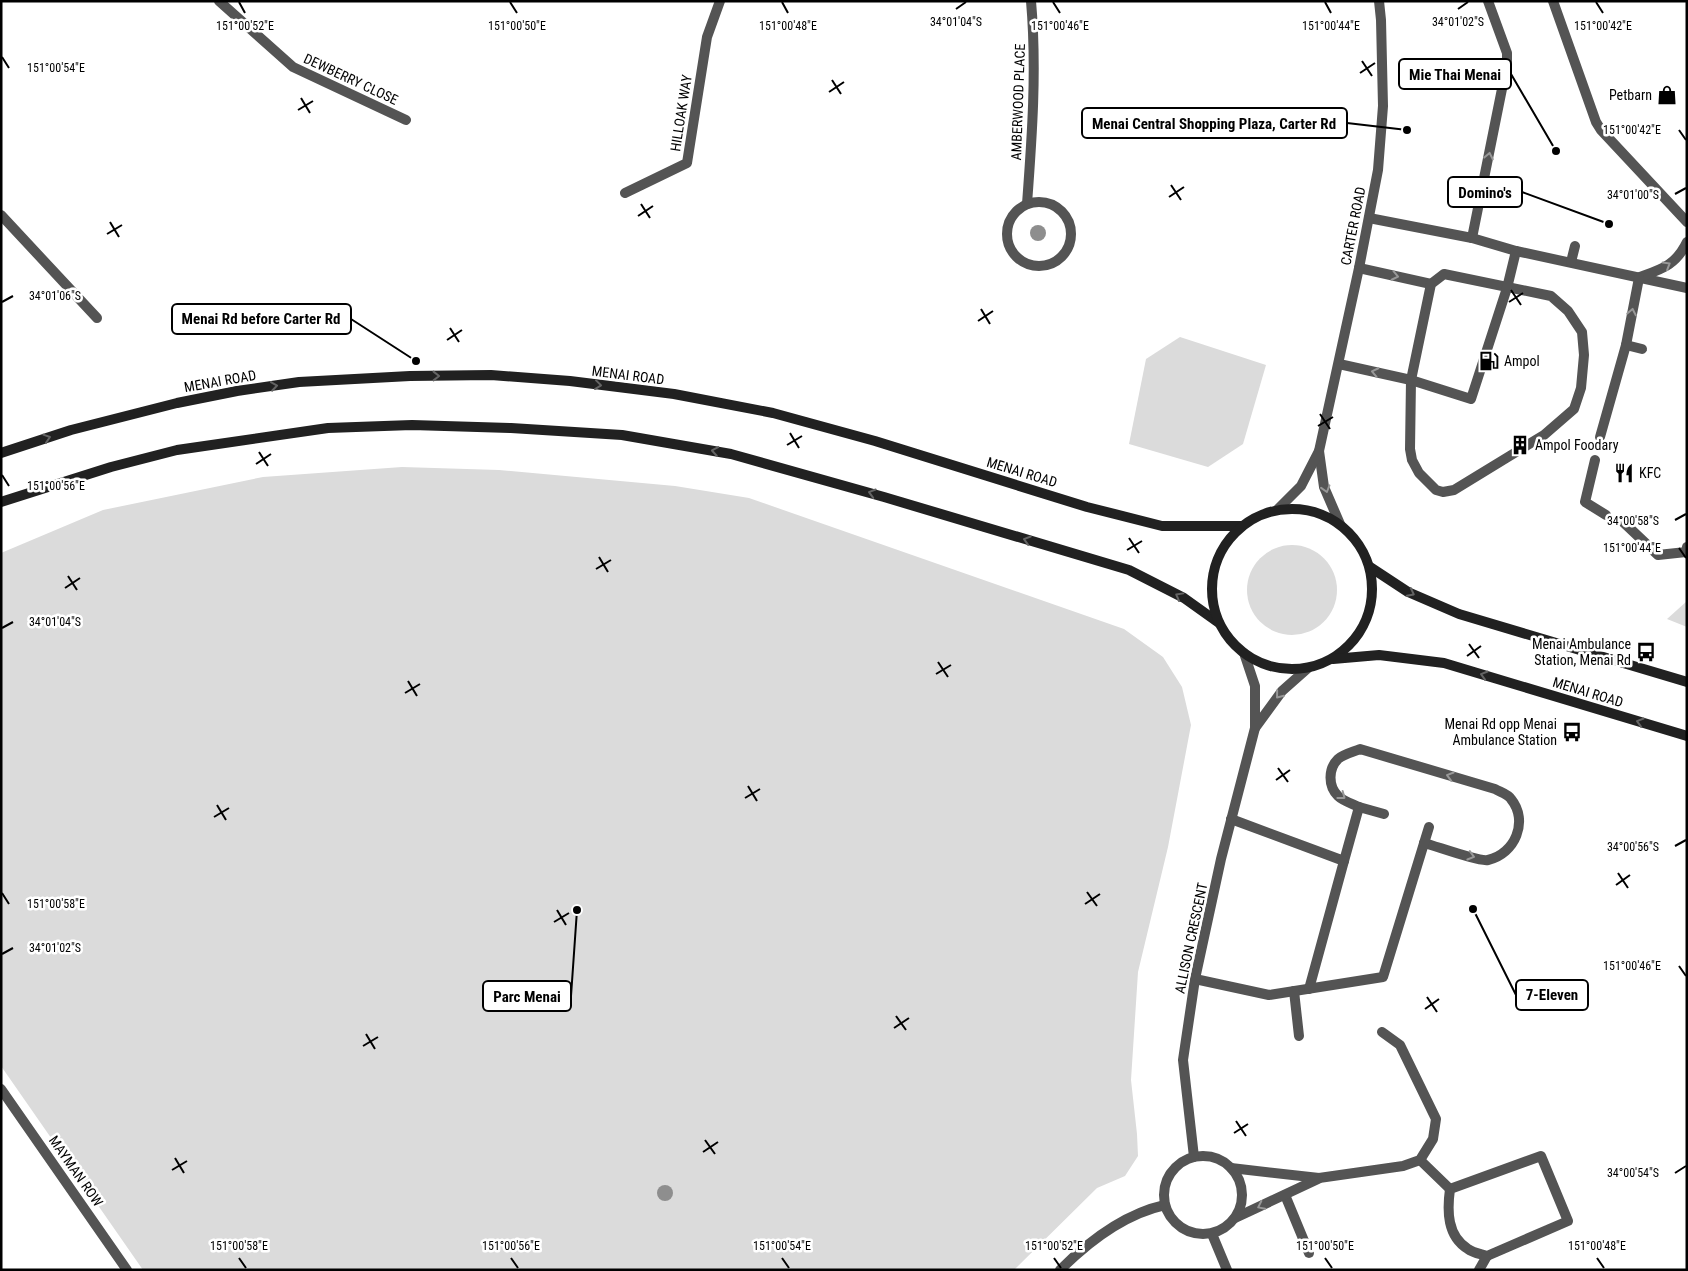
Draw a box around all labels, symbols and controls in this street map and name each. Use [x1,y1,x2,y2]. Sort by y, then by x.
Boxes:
text: 34°01'04"S [930,15,982,29]
text: 34°01'02"S [1432,15,1484,29]
text: 151°00'52"E [216,19,274,33]
text: 151°00'50"E [488,19,546,33]
text: 151°00'48"E [759,19,817,33]
text: 151°00'46"E [1031,19,1089,33]
text: 151°00'44"E [1302,19,1360,33]
text: 151°00'42"E [1574,19,1632,33]
street label: AMBERWOOD PLACE [1008,43,1028,161]
street label: DEWBERRY CLOSE [301,50,401,108]
callout: Mie Thai Menai [1399,59,1511,89]
text: 151°00'54"E [27,61,85,75]
text: Mie Thai Menai [1409,66,1501,84]
street label: HILLOAK WAY [667,73,695,152]
shop icon: Petbarn [1656,84,1678,106]
place label: Petbarn [1609,87,1652,103]
callout: Menai Central Shopping Plaza, Carter Rd [1082,108,1347,138]
text: Menai Central Shopping Plaza, Carter Rd [1092,115,1336,133]
text: 151°00'42"E [1603,123,1661,137]
one-way arrow [1483,151,1494,160]
callout: Domino's [1448,177,1522,207]
text: Domino's [1458,184,1512,202]
street label: CARTER ROAD [1338,185,1368,267]
text: 34°01'00"S [1607,188,1659,202]
one-way arrow [1662,261,1671,271]
one-way arrow [1390,270,1399,281]
text: 34°01'06"S [29,289,81,303]
callout: Menai Rd before Carter Rd [172,304,351,334]
one-way arrow [1627,307,1637,316]
text: Menai Rd before Carter Rd [182,310,340,328]
fuel station icon: Ampol [1478,350,1500,372]
place label: Ampol [1504,353,1540,369]
street label: MENAI ROAD [591,363,665,387]
street label: MENAI ROAD [183,367,257,395]
one-way arrow [1370,367,1379,378]
one-way arrow [432,371,440,381]
one-way arrow [594,379,602,390]
one-way arrow [269,381,278,391]
one-way arrow [43,434,51,444]
building icon: Ampol Foodary [1509,434,1531,456]
place label: Ampol Foodary [1535,437,1619,453]
one-way arrow [710,446,718,457]
street label: MENAI ROAD [985,454,1059,490]
restaurant icon: KFC [1613,462,1635,484]
place label: KFC [1639,465,1661,481]
text: 151°00'56"E [27,479,85,493]
one-way arrow [1320,484,1330,492]
one-way arrow [867,488,876,499]
text: 34°00'58"S [1607,514,1659,528]
one-way arrow [1024,535,1032,545]
text: 151°00'44"E [1603,541,1661,555]
one-way arrow [1406,587,1415,597]
one-way arrow [1175,592,1184,602]
text: 34°01'04"S [29,615,81,629]
place label: Menai Ambulance Station, Menai Rd [1532,636,1631,668]
bus stop icon: Menai Ambulance Station, Menai Rd [1635,641,1657,663]
one-way arrow [1481,671,1489,681]
street label: MENAI ROAD [1551,674,1625,710]
one-way arrow [1275,690,1284,699]
place label: Menai Rd opp Menai Ambulance Station [1444,716,1557,748]
one-way arrow [1636,717,1645,727]
bus stop icon: Menai Rd opp Menai Ambulance Station [1561,721,1583,743]
one-way arrow [1446,771,1455,781]
one-way arrow [1336,791,1345,799]
text: 34°00'56"S [1607,840,1659,854]
one-way arrow [1467,851,1475,861]
street label: ALLISON CRESCENT [1171,881,1211,995]
text: 151°00'58"E [27,897,85,911]
text: 34°01'02"S [29,941,81,955]
text: 151°00'46"E [1603,959,1661,973]
callout: 7-Eleven [1516,980,1588,1010]
callout: Parc Menai [483,981,571,1011]
text: 7-Eleven [1526,986,1578,1004]
text: Parc Menai [493,988,561,1006]
street label: MAYMAN ROW [46,1133,106,1210]
text: 34°00'54"S [1607,1166,1659,1180]
one-way arrow [1257,1200,1266,1210]
text: 151°00'58"E [210,1239,268,1253]
text: 151°00'56"E [482,1239,540,1253]
text: 151°00'54"E [753,1239,811,1253]
text: 151°00'52"E [1025,1239,1083,1253]
text: 151°00'50"E [1296,1239,1354,1253]
text: 151°00'48"E [1568,1239,1626,1253]

